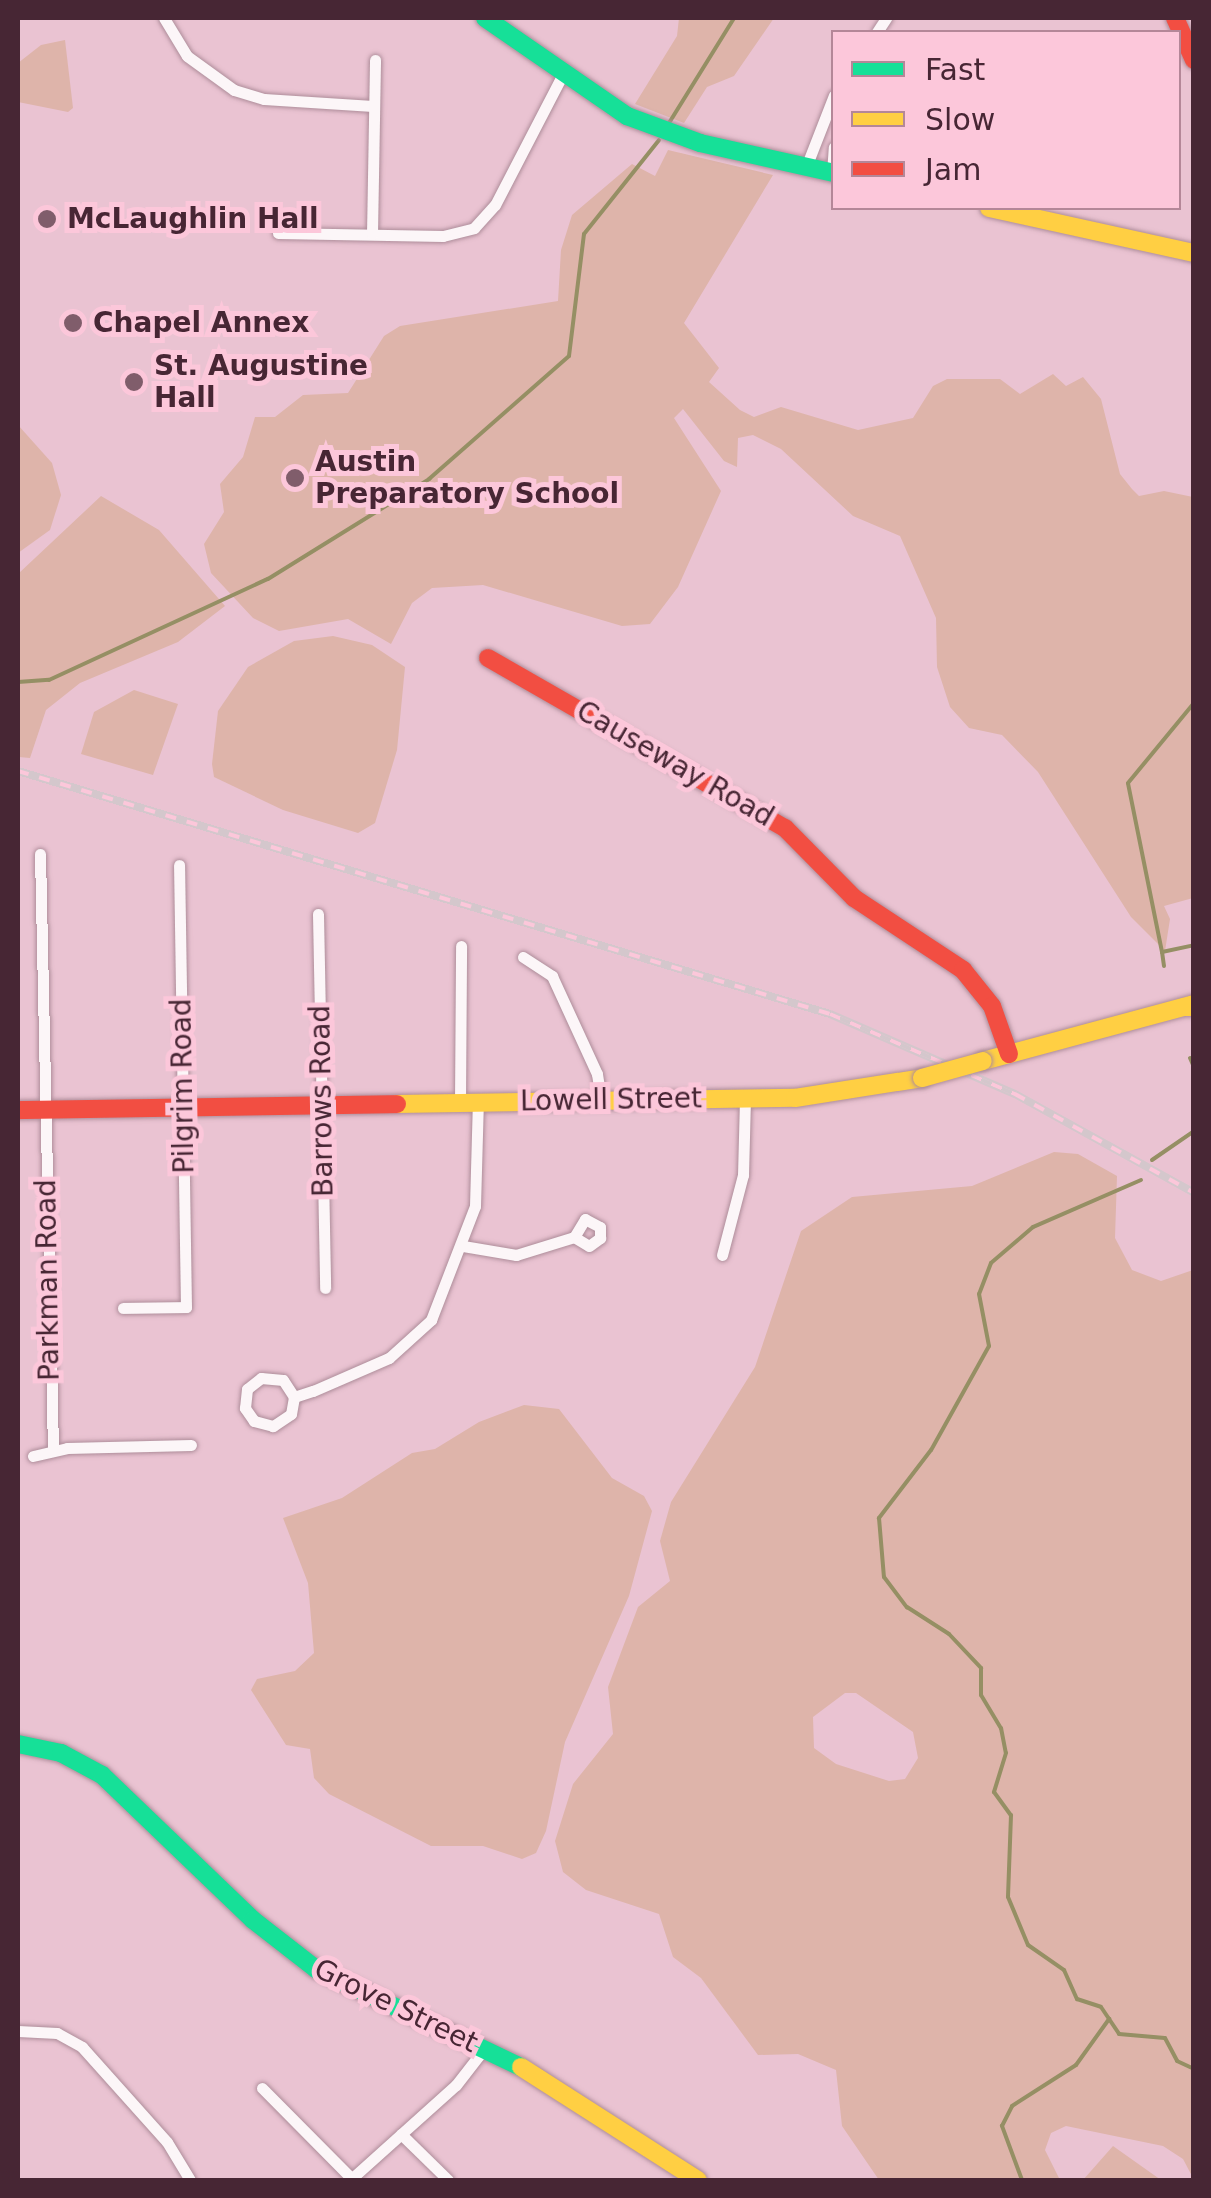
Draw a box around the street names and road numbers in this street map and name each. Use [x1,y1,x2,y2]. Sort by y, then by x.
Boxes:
street label: Causeway Road [570,694,780,834]
street label: Pilgrim Road [165,998,201,1174]
street label: Barrows Road [304,1005,340,1197]
street label: Lowell Street [520,1082,702,1118]
street label: Parkman Road [29,1179,67,1381]
street label: Grove Street [309,1952,483,2060]

